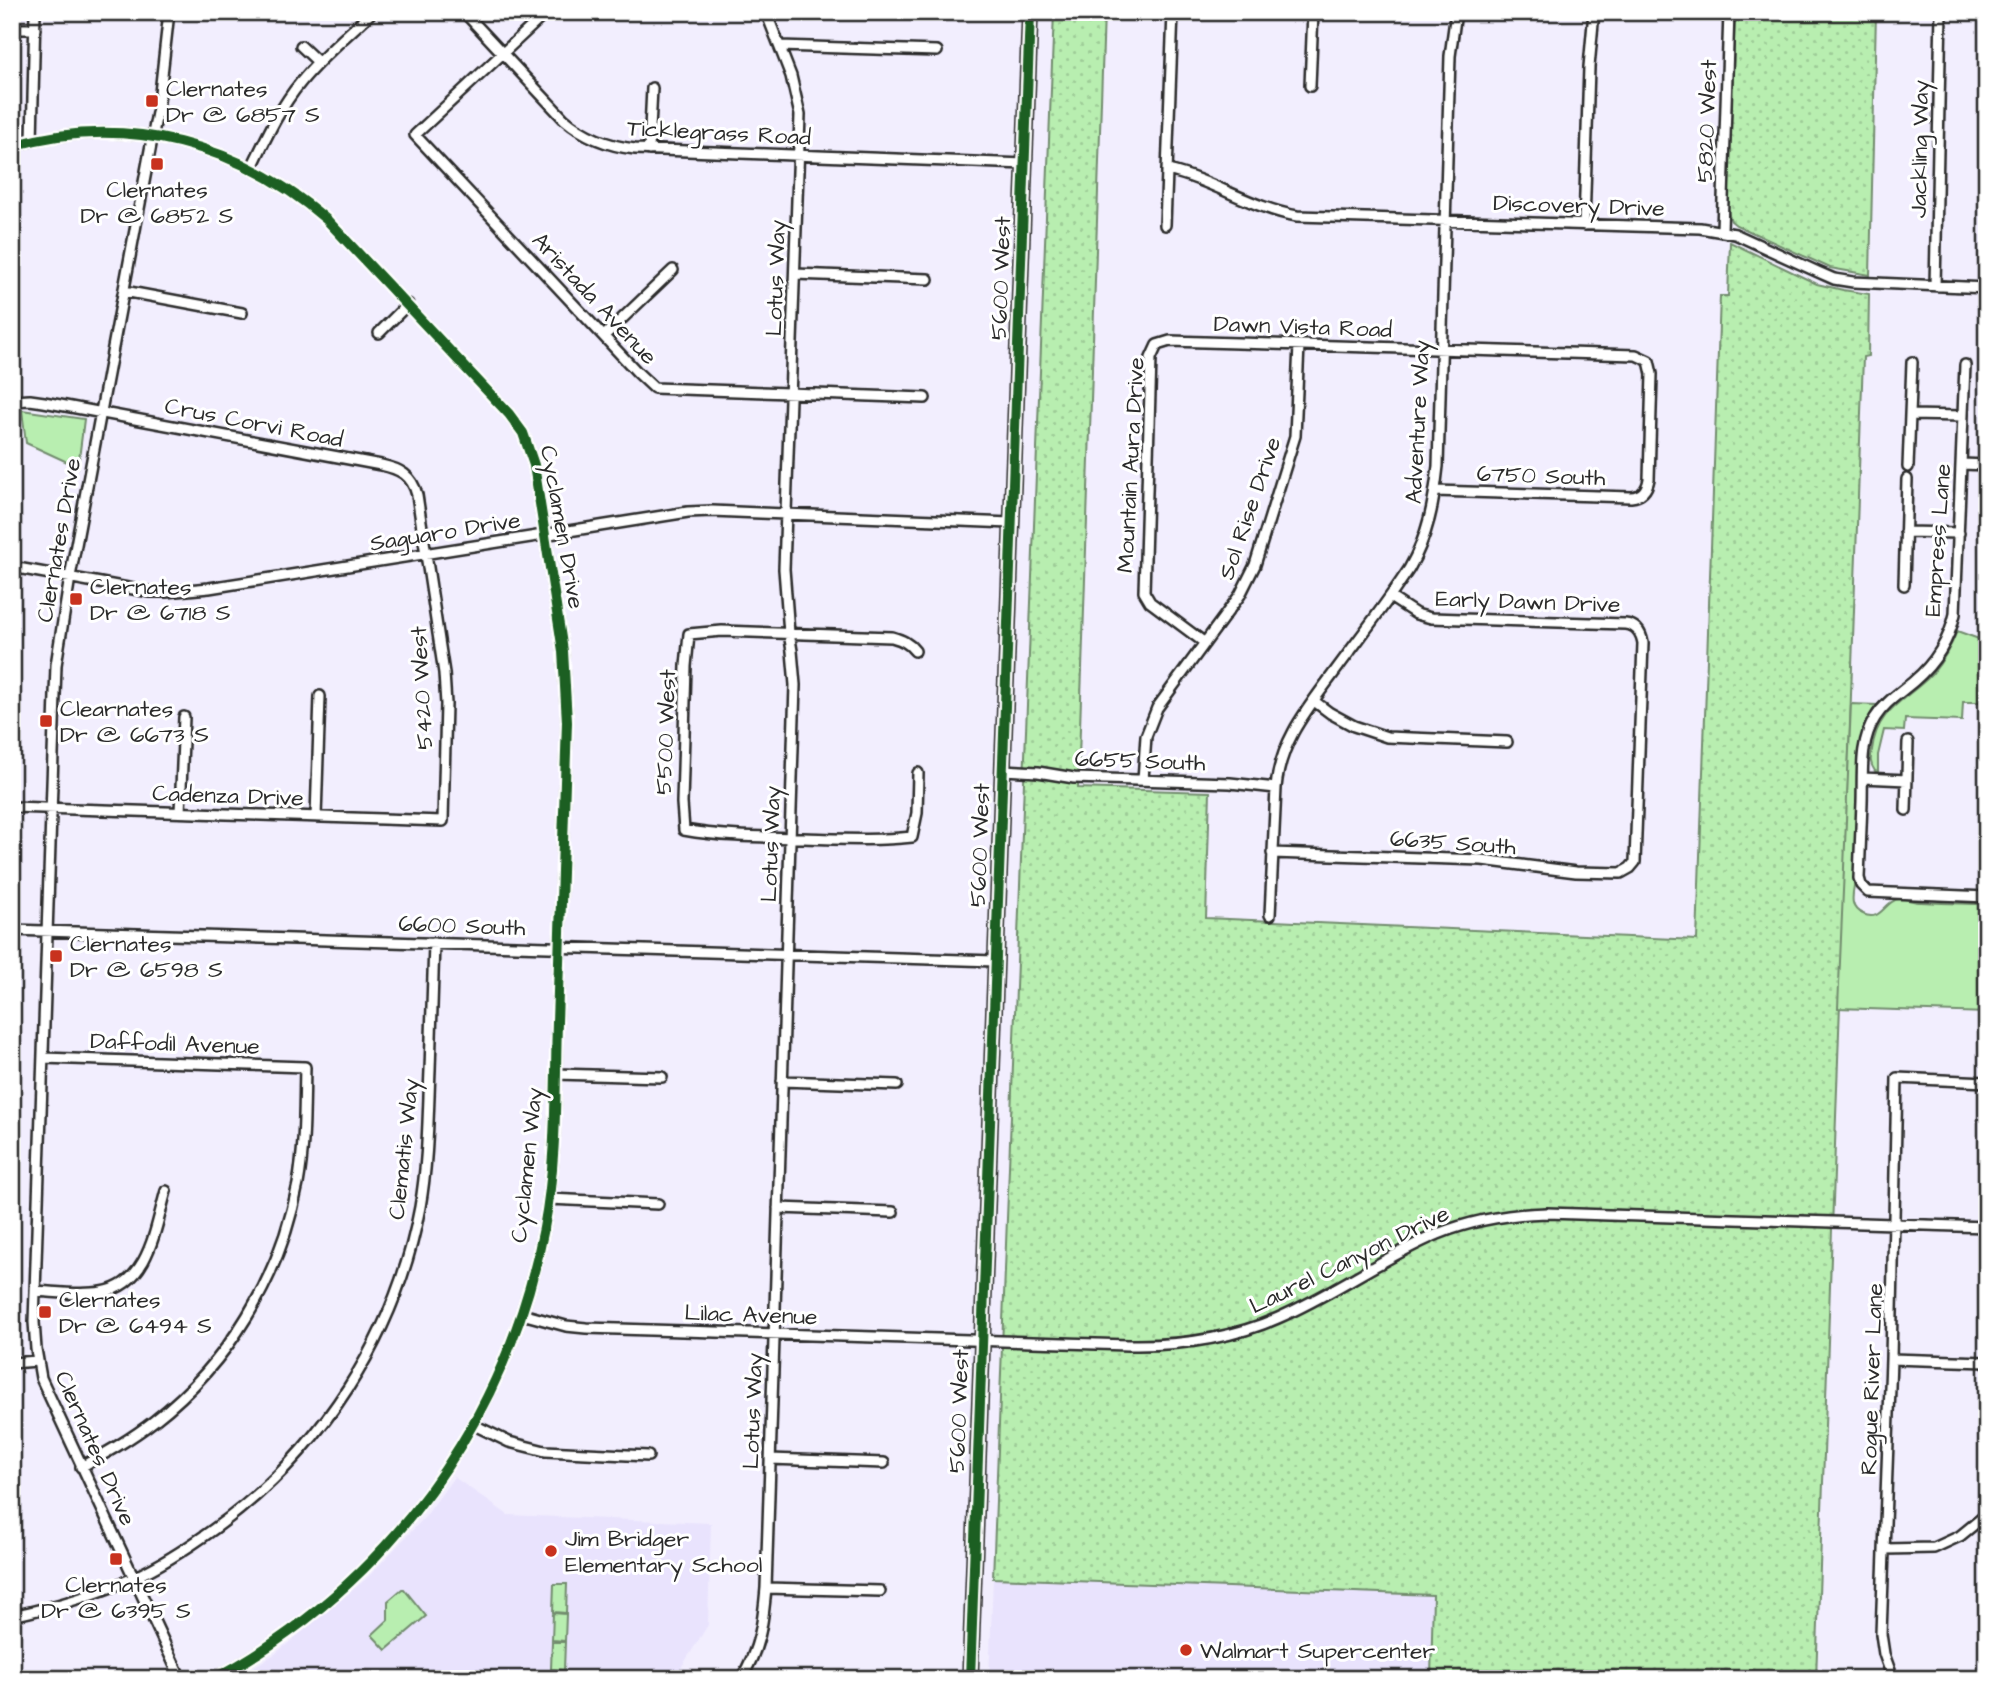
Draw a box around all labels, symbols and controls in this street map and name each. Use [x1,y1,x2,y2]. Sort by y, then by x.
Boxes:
street label: 5820 West [1689,58,1725,183]
place label: Clernates Dr @ 6857 S [166,73,320,131]
street label: Jackling Way [1903,79,1938,218]
marker: Clernates Dr @ 6857 S [144,93,160,109]
street label: Ticklegrass Road [626,112,812,155]
marker: Clernates Dr @ 6852 S [149,156,165,172]
place label: Clernates Dr @ 6852 S [81,174,234,232]
street label: Discovery Drive [1493,187,1665,226]
street label: 5600 West [983,215,1019,340]
street label: Lotus Way [758,219,795,337]
street label: Aristada Avenue [524,225,664,372]
street label: Dawn Vista Road [1213,308,1393,346]
street label: Adventure Way [1398,339,1439,505]
street label: Mountain Aura Drive [1109,356,1153,574]
street label: Crus Corvi Road [162,390,346,456]
street label: Sol Rise Drive [1211,433,1289,584]
street label: Cyclamen Drive [531,443,592,612]
street label: Clernates Drive [29,456,89,625]
street label: 6750 South [1476,458,1606,494]
street label: Empress Lane [1917,462,1959,618]
street label: Saguaro Drive [368,504,523,561]
place label: Clernates Dr @ 6718 S [90,571,231,629]
street label: Early Dawn Drive [1435,583,1621,622]
marker: Clernates Dr @ 6718 S [68,591,84,607]
street label: 5420 West [403,625,441,751]
street label: 5500 West [648,668,684,795]
place label: Clearnates Dr @ 6673 S [60,693,209,751]
marker: Clearnates Dr @ 6673 S [38,713,54,729]
street label: 6655 South [1074,743,1206,779]
street label: Cadenza Drive [152,777,304,815]
street label: 5600 West [962,782,998,907]
street label: Lotus Way [753,785,790,903]
street label: 6635 South [1389,823,1518,863]
street label: 6600 South [398,908,527,944]
place label: Clernates Dr @ 6598 S [70,928,223,986]
marker: Clernates Dr @ 6598 S [48,948,64,964]
street label: Daffodil Avenue [90,1025,260,1063]
street label: Clematis Way [381,1077,428,1221]
street label: Cyclamen Way [503,1086,552,1244]
street label: Laurel Canyon Drive [1244,1198,1455,1323]
street label: Rogue River Lane [1853,1282,1892,1476]
place label: Clernates Dr @ 6494 S [59,1284,212,1342]
street label: Lilac Avenue [684,1297,818,1333]
marker: Clernates Dr @ 6494 S [37,1304,53,1320]
street label: 5600 West [941,1348,977,1473]
street label: Lotus Way [735,1352,772,1470]
street label: Clernates Drive [47,1366,144,1531]
place label: Jim Bridger Elementary School [565,1523,762,1582]
marker: Jim Bridger Elementary School [543,1543,559,1559]
marker: Clernates Dr @ 6395 S [108,1551,124,1567]
place label: Clernates Dr @ 6395 S [41,1569,191,1627]
place label: Walmart Supercenter [1200,1635,1435,1667]
marker: Walmart Supercenter [1178,1642,1194,1658]

